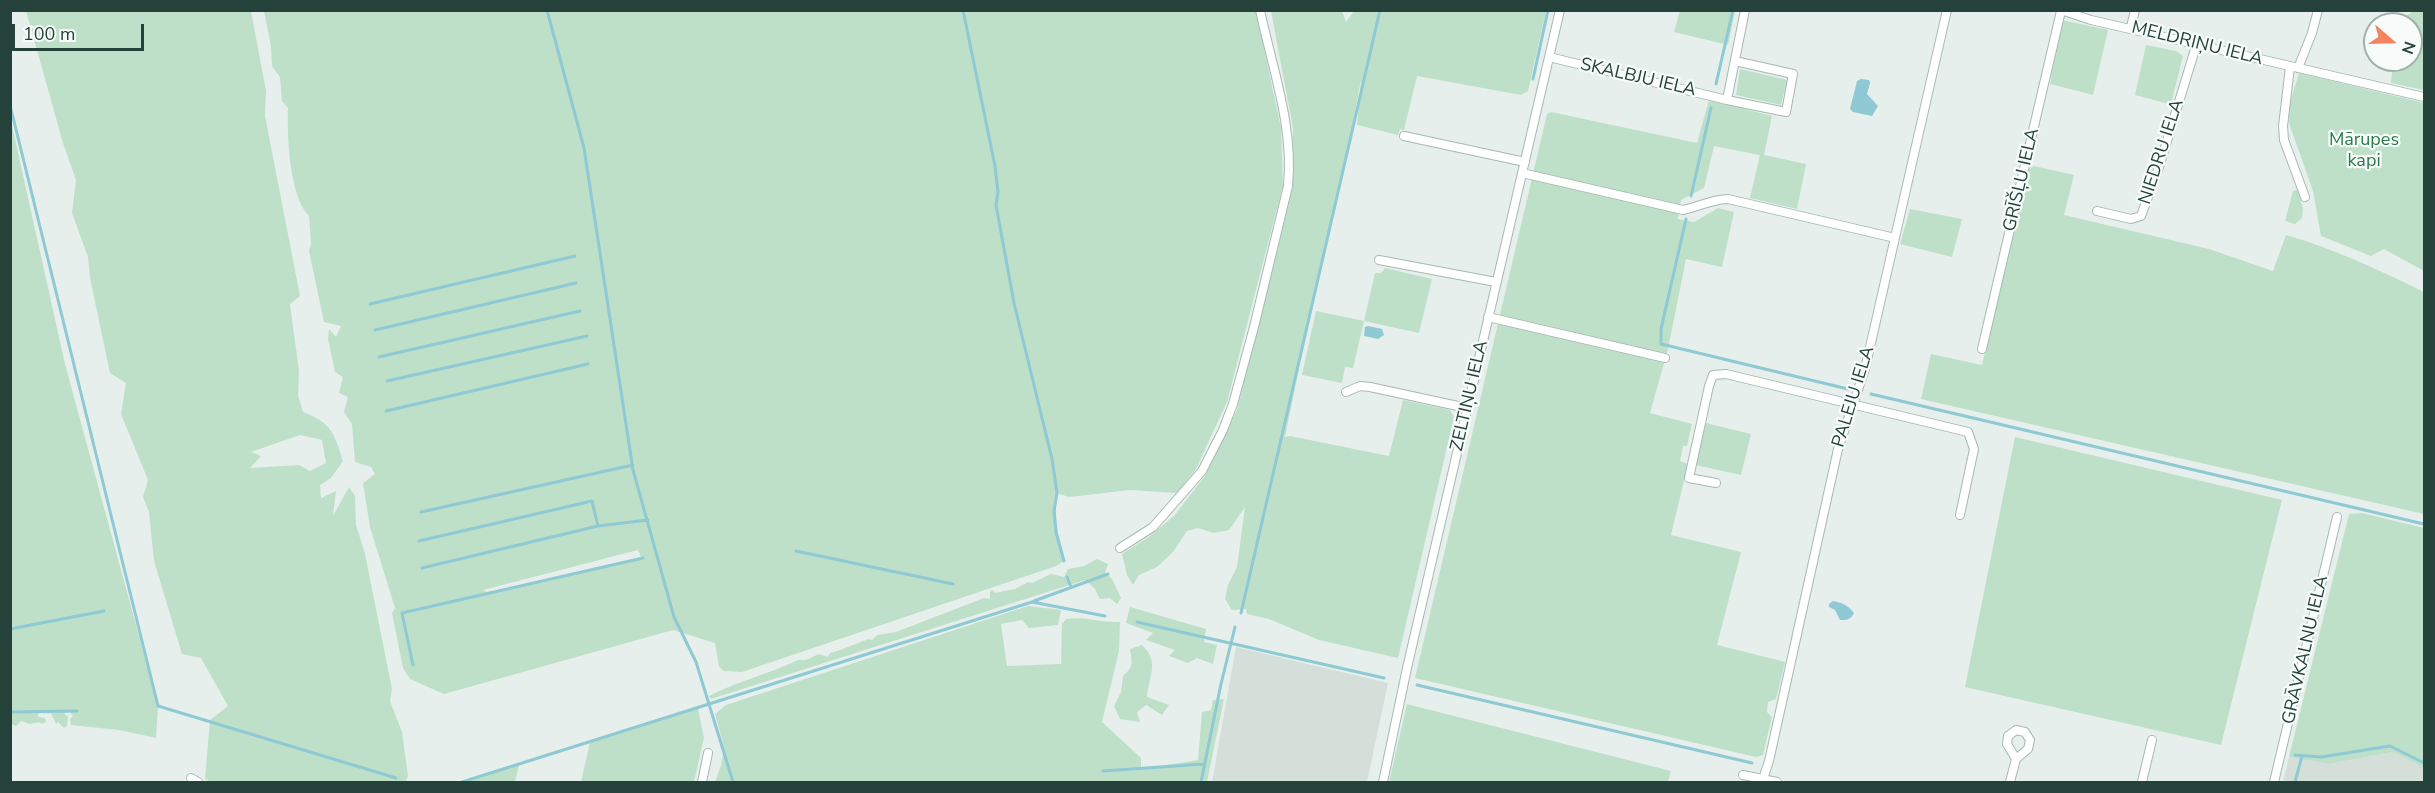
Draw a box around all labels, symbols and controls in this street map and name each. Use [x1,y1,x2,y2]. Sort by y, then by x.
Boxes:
scale bar [15,12,147,50]
north arrow [2363,12,2423,72]
street label: MELDRIŅU IELA [2129,17,2265,71]
text: 100 m [23,22,75,46]
text: N [2396,38,2420,57]
street label: SKALBJU IELA [1578,54,1698,102]
street label: NIEDRU IELA [2135,97,2189,207]
street label: GRĪŠĻU IELA [2000,126,2044,234]
park label: Mārupes kapi [2329,130,2399,172]
street label: ZELTIŅU IELA [1447,339,1493,453]
street label: PALEJU IELA [1828,344,1880,450]
street label: GRĀVKALNU IELA [2278,574,2334,726]

